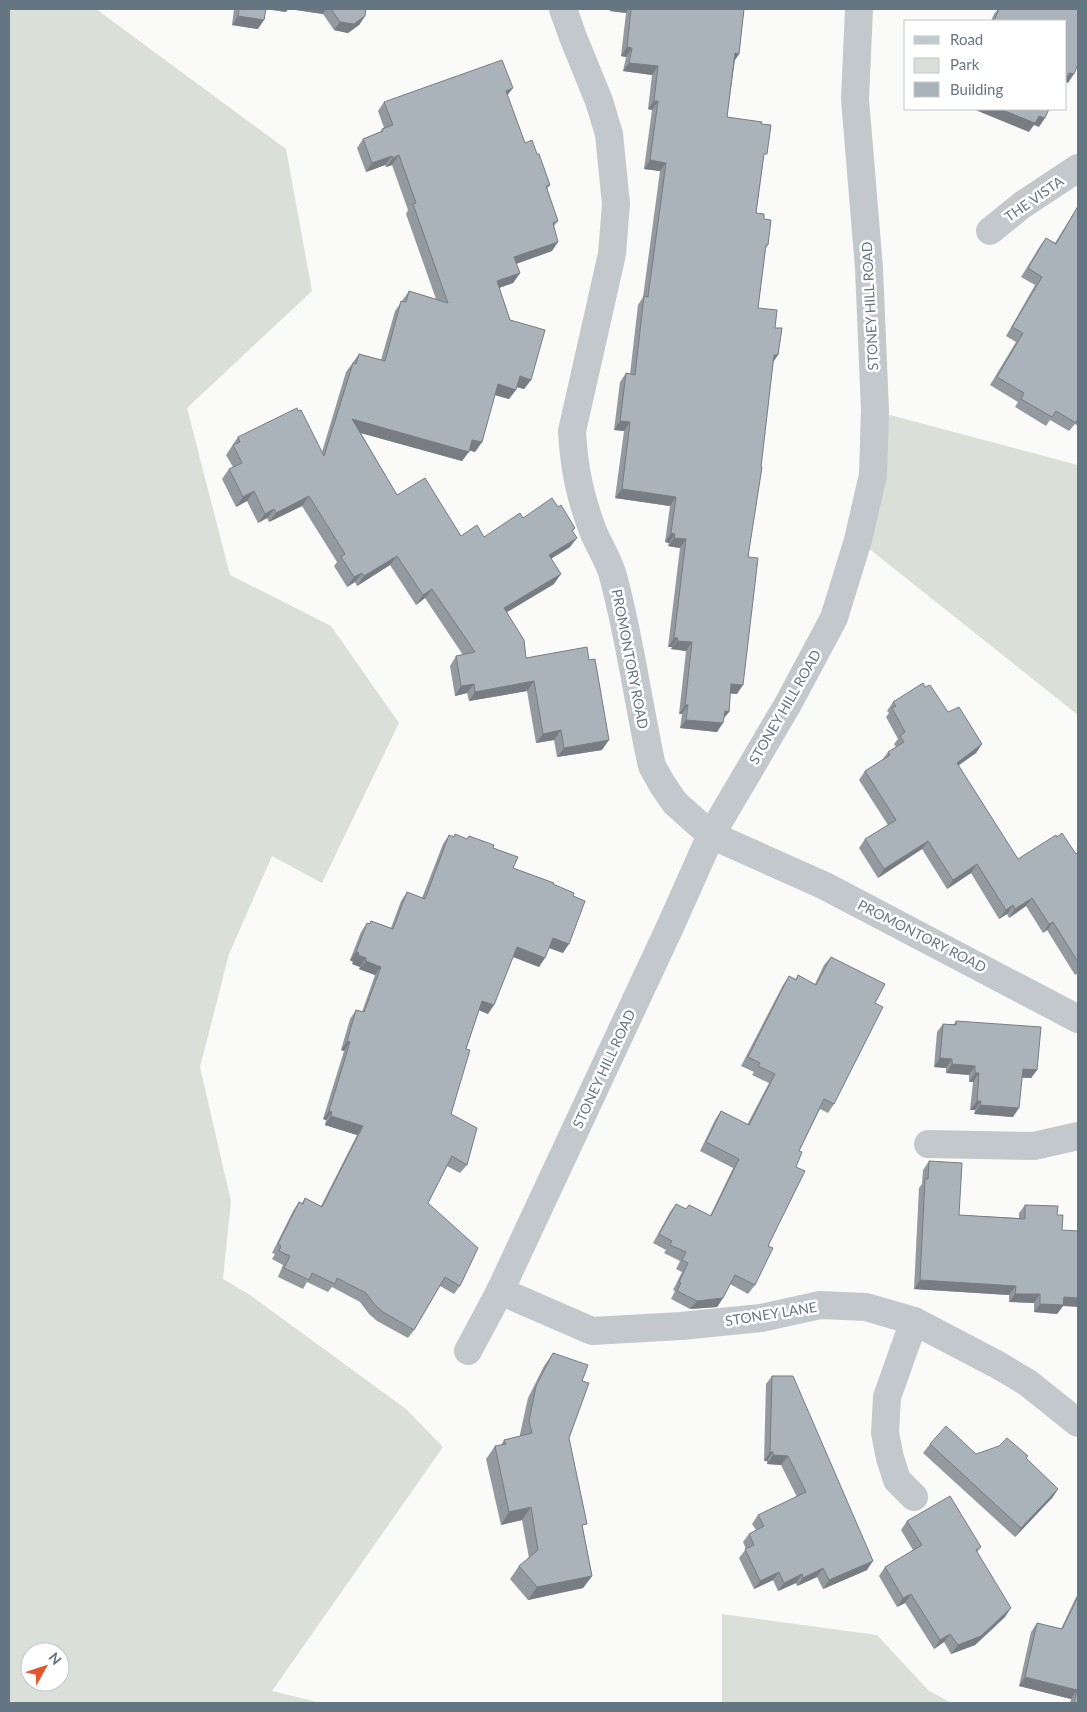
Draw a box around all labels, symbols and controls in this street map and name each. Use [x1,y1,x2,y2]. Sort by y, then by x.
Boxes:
legend [904,20,1067,110]
text: Road [950,30,983,48]
text: Park [950,55,980,73]
text: Building [950,80,1003,98]
street label: THE VISTA [1001,172,1067,225]
street label: STONEY HILL ROAD [858,241,881,371]
street label: PROMONTORY ROAD [609,588,652,730]
street label: STONEY HILL ROAD [745,647,824,767]
street label: PROMONTORY ROAD [855,896,989,975]
street label: STONEY HILL ROAD [569,1007,639,1131]
street label: STONEY LANE [724,1298,818,1329]
north arrow [20,1642,70,1692]
text: N [45,1649,65,1668]

